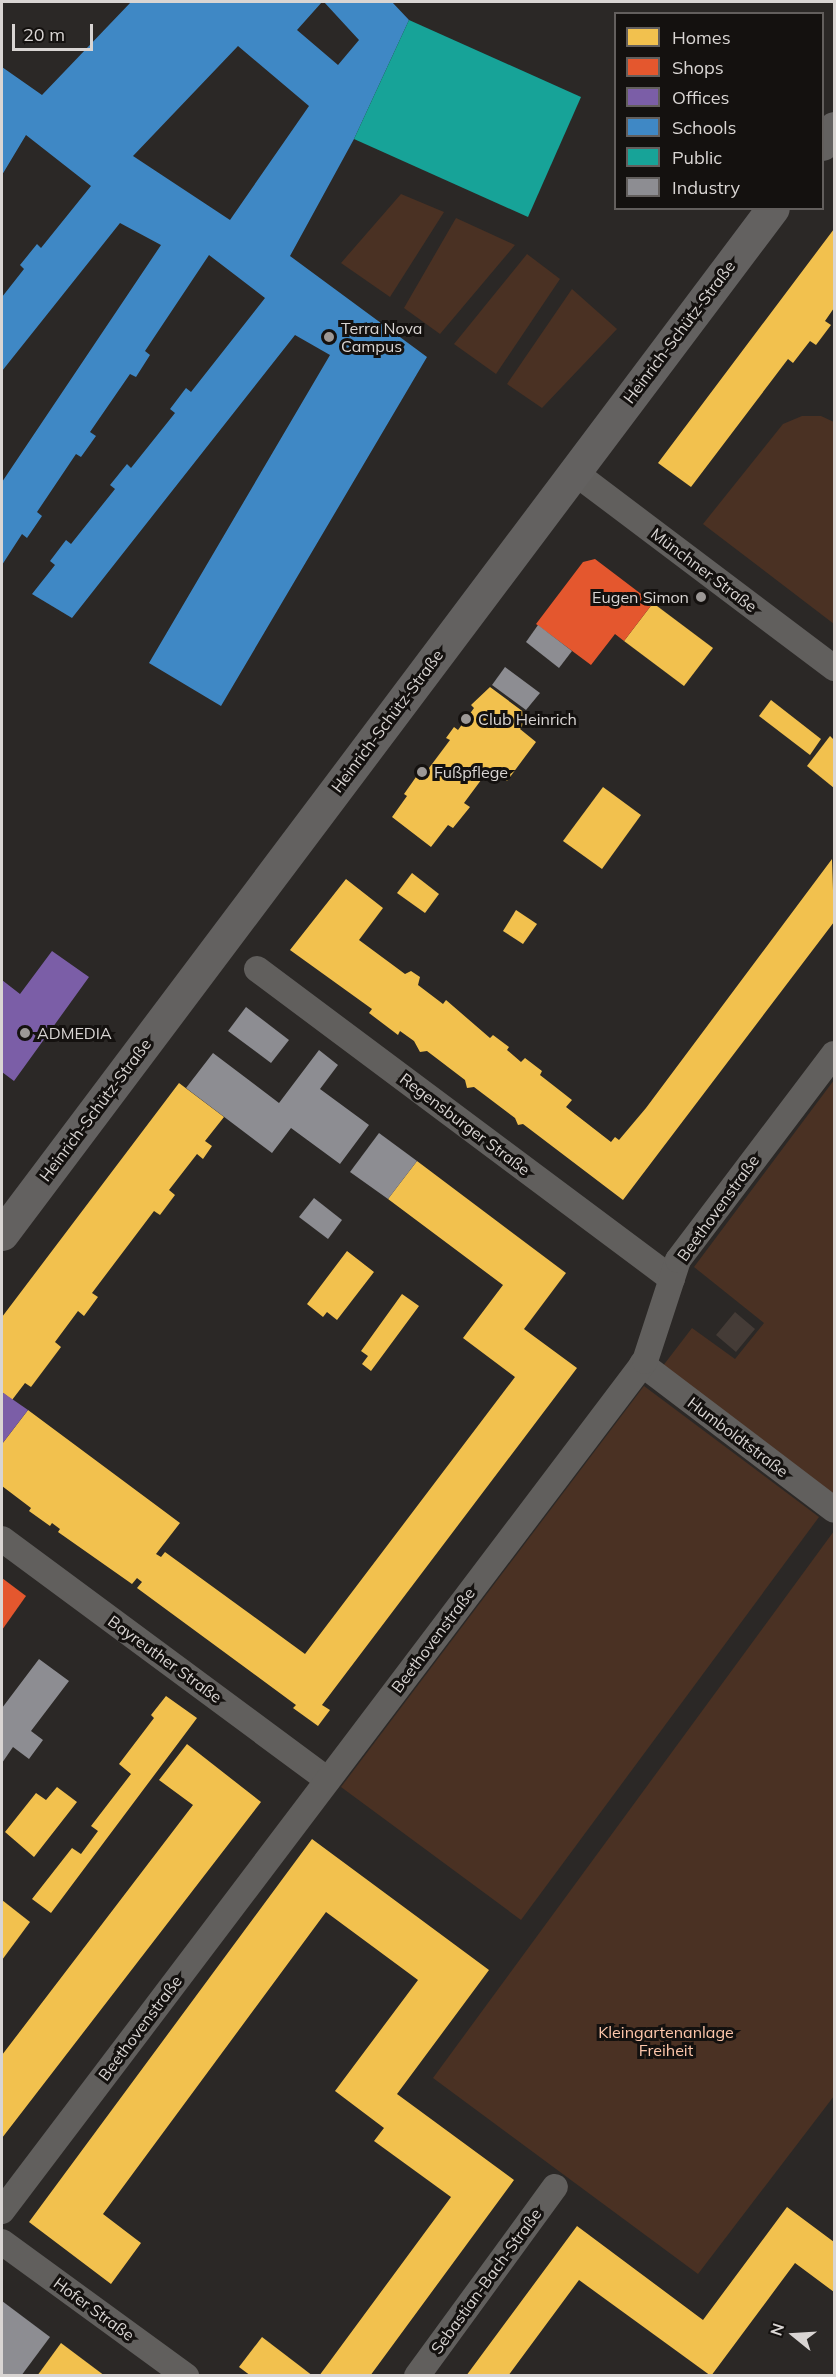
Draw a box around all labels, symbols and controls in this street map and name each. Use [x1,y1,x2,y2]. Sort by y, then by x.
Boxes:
scale bar [15,12,96,50]
legend [614,12,824,210]
text: 20 m [23,23,65,46]
text: Homes [672,26,731,49]
text: Shops [672,56,724,79]
text: Offices [672,86,729,109]
text: Schools [672,116,736,139]
text: Public [672,146,722,169]
text: Industry [672,176,740,199]
street label: Heinrich-Schütz-Straße [619,257,739,407]
place label: Terra Nova Campus [341,318,422,356]
marker: Terra Nova Campus [322,330,336,344]
street label: Münchner Straße [647,524,761,616]
place label: Eugen Simon [592,587,689,607]
marker: Eugen Simon [694,590,708,604]
street label: Heinrich-Schütz-Straße [327,646,447,796]
place label: Club Heinrich [478,709,577,729]
marker: Club Heinrich [459,712,473,726]
place label: Fußpflege [434,762,508,782]
marker: Fußpflege [415,765,429,779]
place label: ADMEDIA [37,1023,112,1043]
marker: ADMEDIA [18,1026,32,1040]
street label: Heinrich-Schütz-Straße [35,1035,155,1185]
street label: Regensburger Straße [396,1069,534,1179]
street label: Beethovenstraße [673,1151,763,1265]
street label: Humboldtstraße [684,1393,792,1481]
street label: Beethovenstraße [387,1584,479,1696]
street label: Bayreuther Straße [104,1611,226,1707]
street label: Beethovenstraße [94,1972,186,2084]
park label: Kleingartenanlage Freiheit [598,2022,734,2060]
street label: Sebastian-Bach-Straße [427,2205,545,2357]
street label: Hofer Straße [50,2273,138,2345]
north arrow [764,2305,824,2365]
text: N [766,2321,788,2338]

